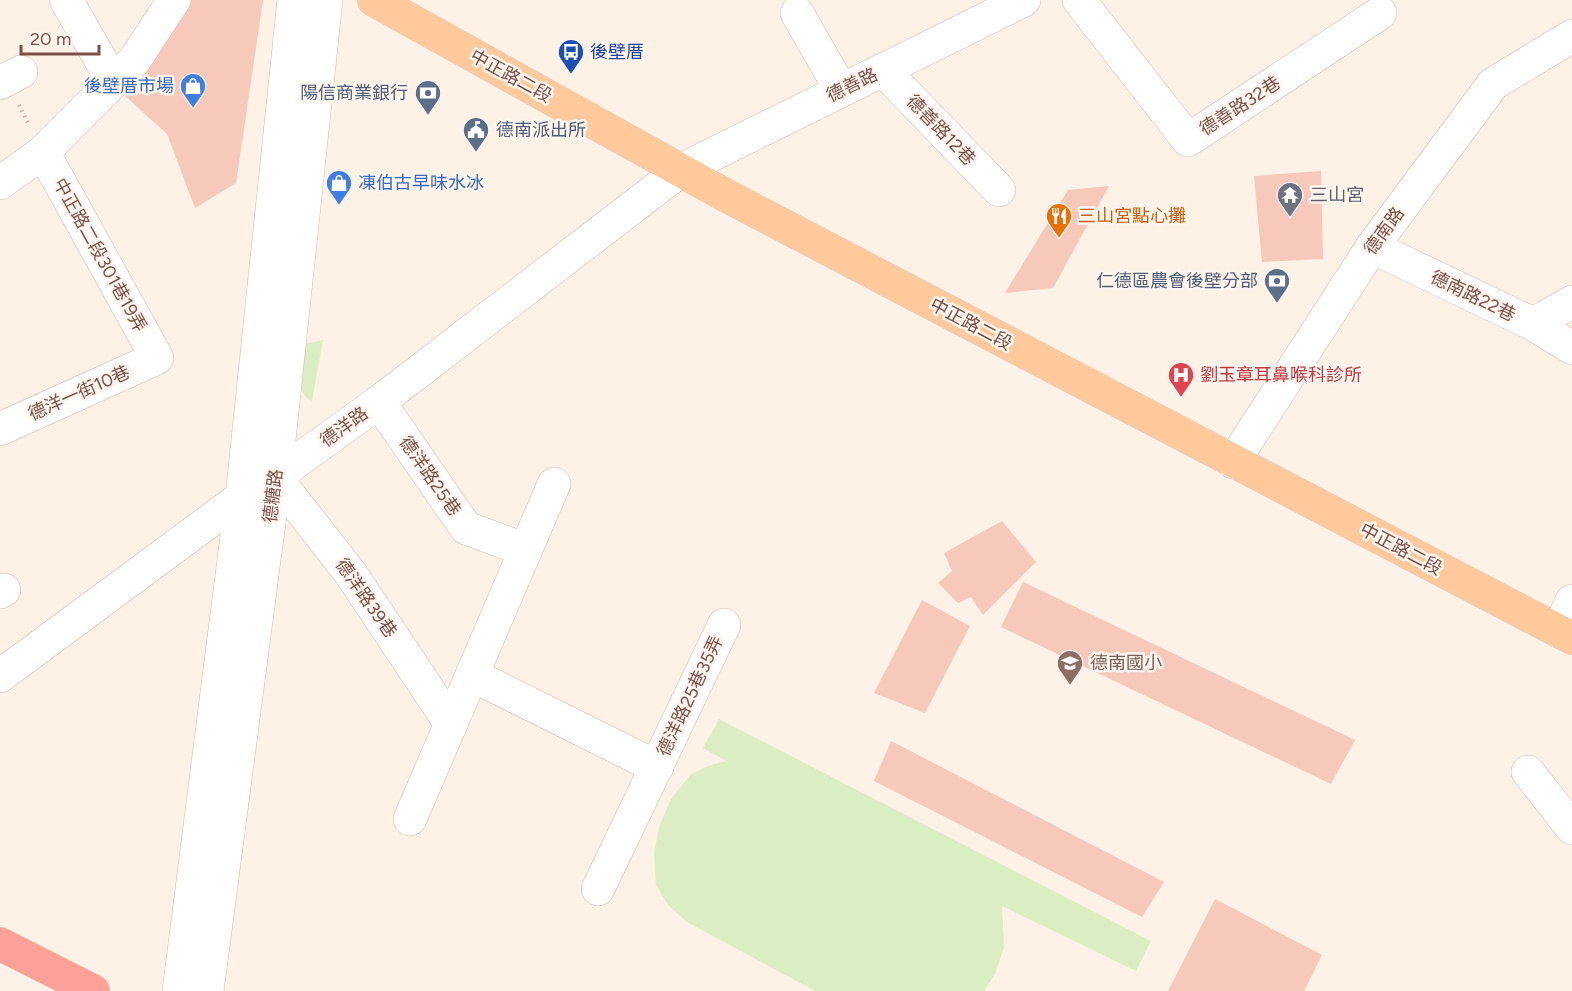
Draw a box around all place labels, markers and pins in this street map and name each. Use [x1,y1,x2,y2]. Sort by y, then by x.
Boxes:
bus stop icon: 後壁厝 [556,37,586,75]
place label: 後壁厝 [590,41,644,63]
shop icon: 後壁厝市場 [178,71,208,109]
place label: 後壁厝市場 [84,75,174,97]
bank icon: 陽信商業銀行 [413,78,443,116]
place label: 陽信商業銀行 [300,82,408,104]
public building icon: 德南派出所 [461,115,491,153]
place label: 德南派出所 [496,119,586,141]
shop icon: 凍伯古早味水冰 [324,168,354,206]
place label: 凍伯古早味水冰 [358,172,484,194]
temple icon: 三山宮 [1275,180,1305,218]
place label: 三山宮 [1310,184,1364,206]
restaurant icon: 三山宮點心攤 [1044,201,1074,239]
place label: 三山宮點心攤 [1078,205,1186,227]
bank icon: 仁德區農會後壁分部 [1262,266,1292,304]
place label: 仁德區農會後壁分部 [1096,270,1258,292]
hospital icon: 劉玉章耳鼻喉科診所 [1166,360,1196,398]
place label: 劉玉章耳鼻喉科診所 [1200,364,1362,386]
school or university icon: 德南國小 [1055,648,1085,686]
place label: 德南國小 [1090,652,1162,674]

